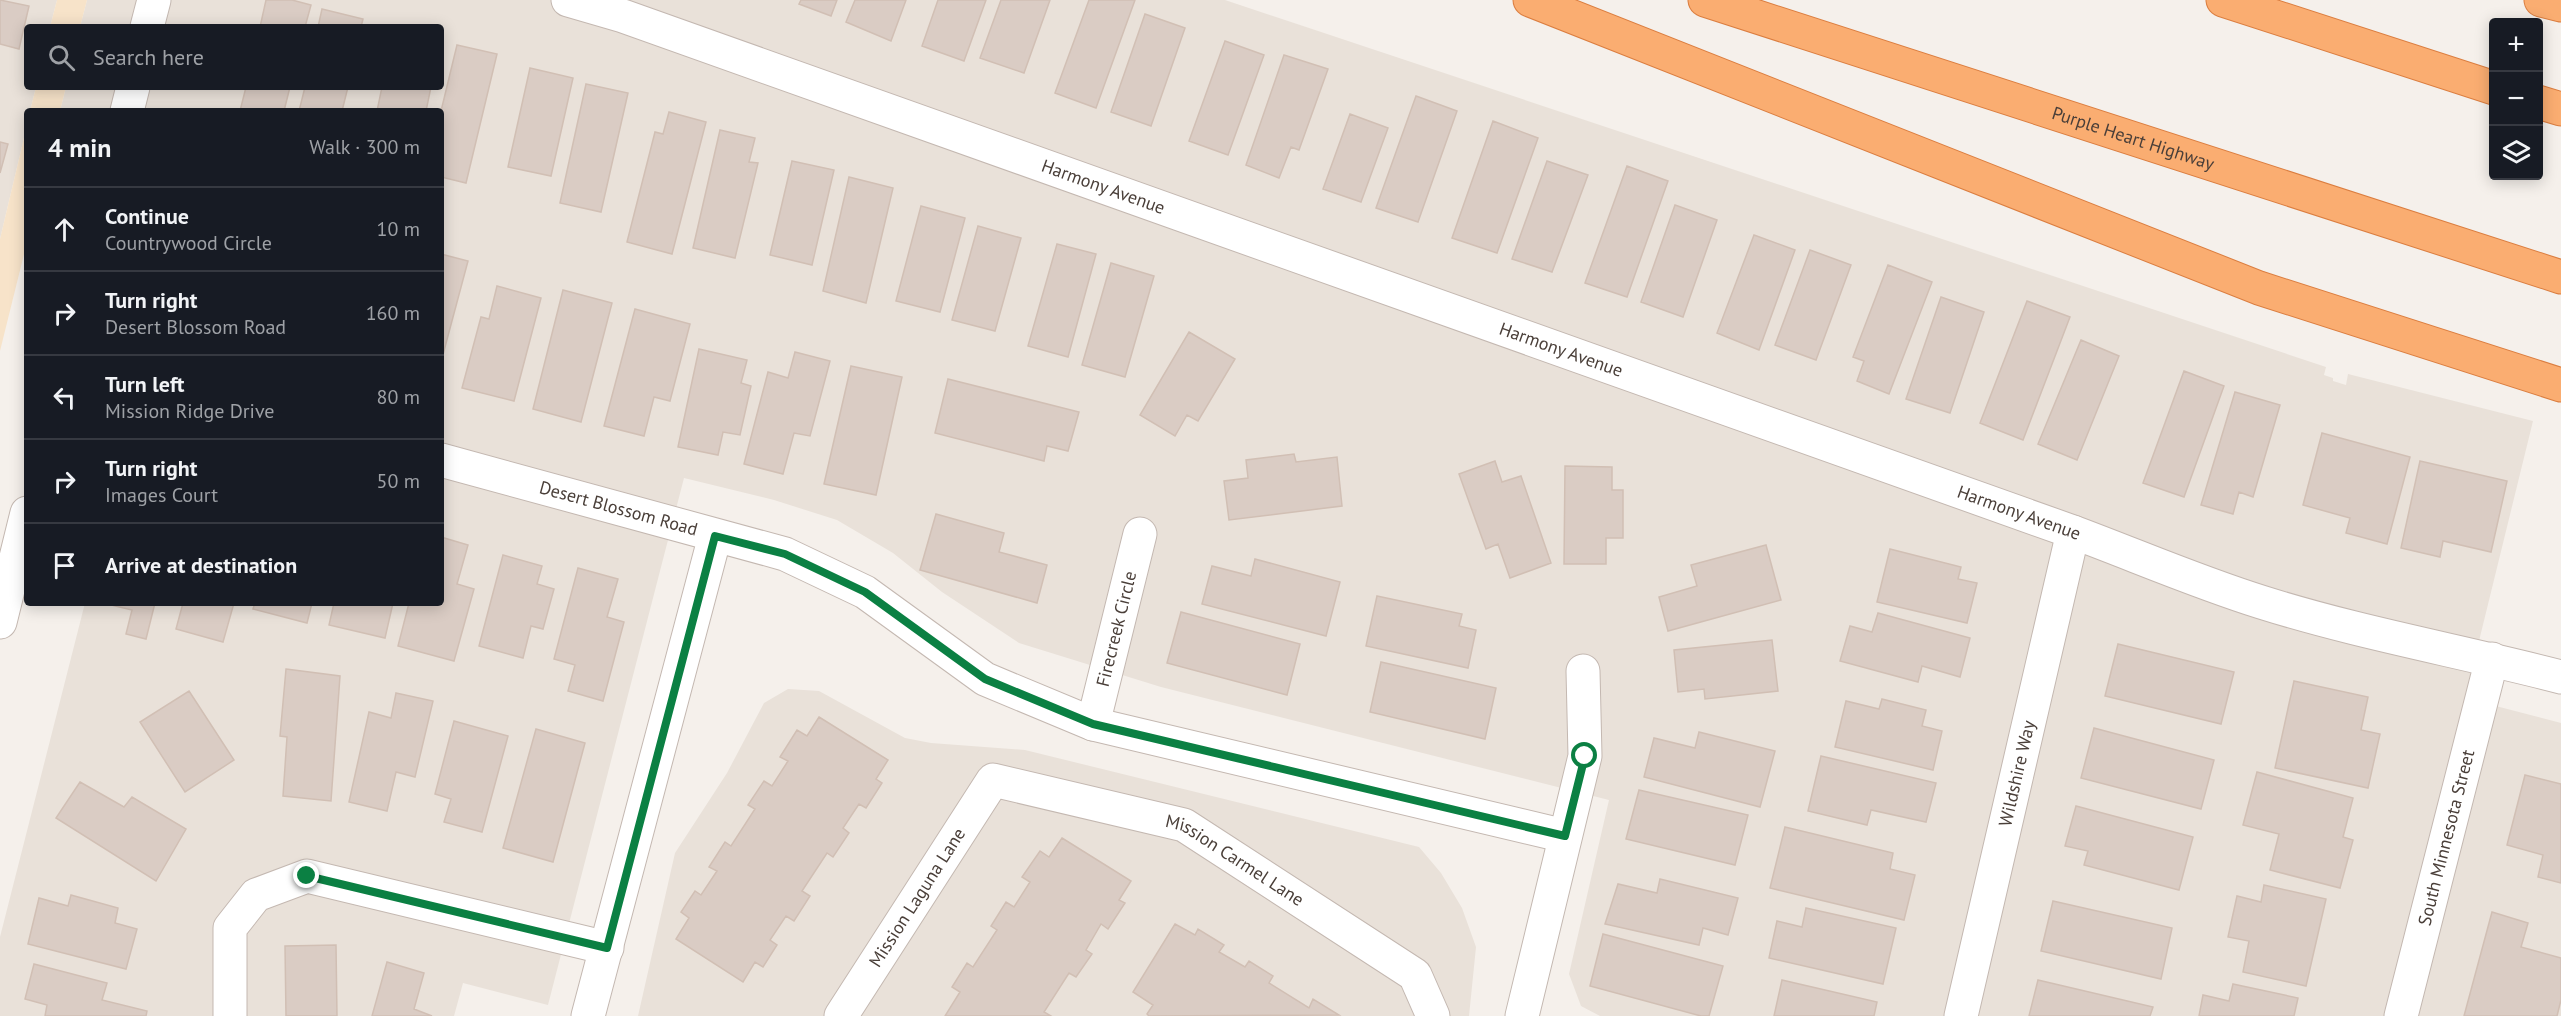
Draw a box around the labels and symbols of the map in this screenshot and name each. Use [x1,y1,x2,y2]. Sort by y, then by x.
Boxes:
street label: Purple Heart Highway [2049,101,2218,175]
street label: Harmony Avenue [1038,154,1168,219]
street label: Harmony Avenue [1496,317,1626,382]
street label: Desert Blossom Road [537,475,700,541]
street label: Harmony Avenue [1954,480,2084,545]
street label: Firecreek Circle [1091,569,1141,689]
street label: Wildshire Way [1993,717,2040,829]
route start [1571,742,1597,768]
street label: South Minnesota Street [2412,747,2479,928]
street label: Mission Carmel Lane [1163,809,1309,911]
street label: Mission Laguna Lane [864,823,970,971]
route end [293,862,319,888]

